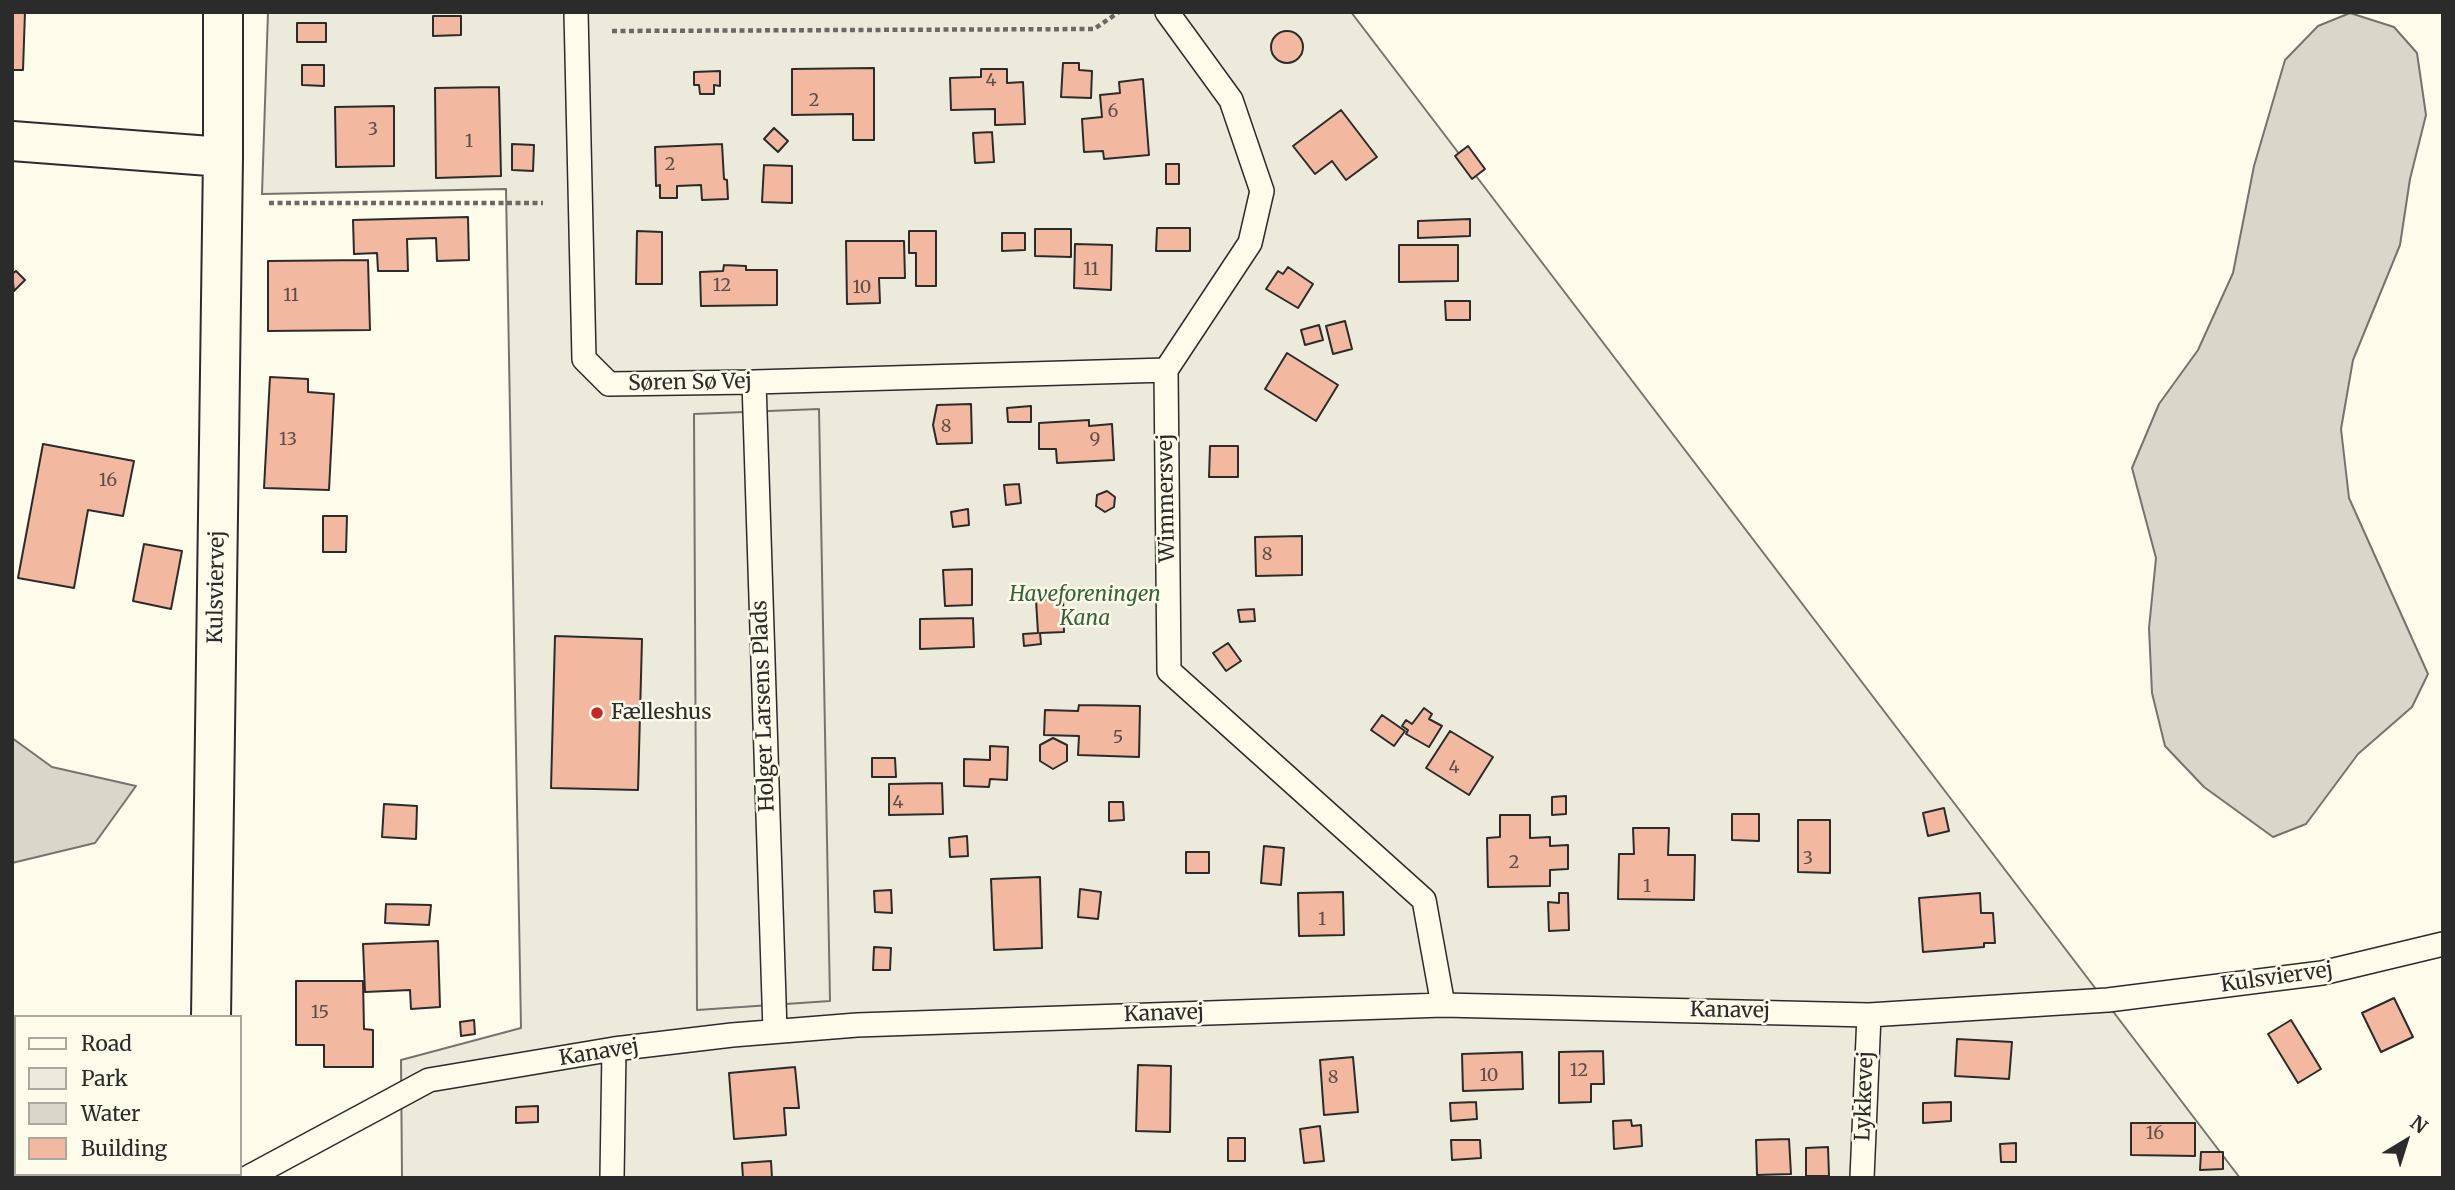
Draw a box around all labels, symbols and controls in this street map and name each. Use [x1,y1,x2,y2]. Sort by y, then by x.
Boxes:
house number: 4 [985,70,997,92]
house number: 2 [809,90,819,112]
house number: 6 [1108,101,1118,123]
house number: 3 [368,119,378,141]
house number: 1 [465,131,473,153]
house number: 2 [665,154,675,176]
house number: 11 [1083,259,1099,281]
house number: 12 [713,275,731,297]
house number: 10 [853,277,871,299]
house number: 11 [283,285,299,307]
street label: Søren Sø Vej [628,369,752,397]
house number: 8 [941,416,951,438]
house number: 13 [279,429,297,451]
house number: 9 [1090,429,1100,451]
street label: Wimmersvej [1153,433,1181,563]
house number: 16 [99,470,117,492]
street label: Kulsviervej [203,530,231,644]
house number: 8 [1262,544,1272,566]
park label: Haveforeningen Kana [1009,582,1161,632]
street label: Holger Larsens Plads [748,600,780,812]
place label: Fælleshus [611,700,711,726]
marker: Fælleshus [589,705,605,721]
house number: 5 [1113,727,1123,749]
house number: 4 [1448,757,1460,779]
house number: 4 [892,792,904,814]
house number: 3 [1803,848,1813,870]
house number: 2 [1509,852,1519,874]
house number: 1 [1643,876,1651,898]
house number: 1 [1318,909,1326,931]
street label: Kulsviervej [2219,958,2335,998]
street label: Kanavej [1690,998,1770,1024]
street label: Kanavej [1123,1000,1205,1028]
house number: 15 [311,1002,329,1024]
legend [14,1015,242,1176]
text: Road [81,1030,132,1057]
street label: Kanavej [557,1034,641,1072]
street label: Lykkevej [1851,1050,1879,1142]
house number: 12 [1570,1060,1588,1082]
text: Park [81,1065,128,1092]
house number: 10 [1480,1065,1498,1087]
house number: 8 [1328,1067,1338,1089]
text: Water [81,1100,140,1127]
north arrow [2371,1106,2441,1176]
text: N [2406,1110,2432,1139]
house number: 16 [2146,1123,2164,1145]
text: Building [81,1135,167,1162]

